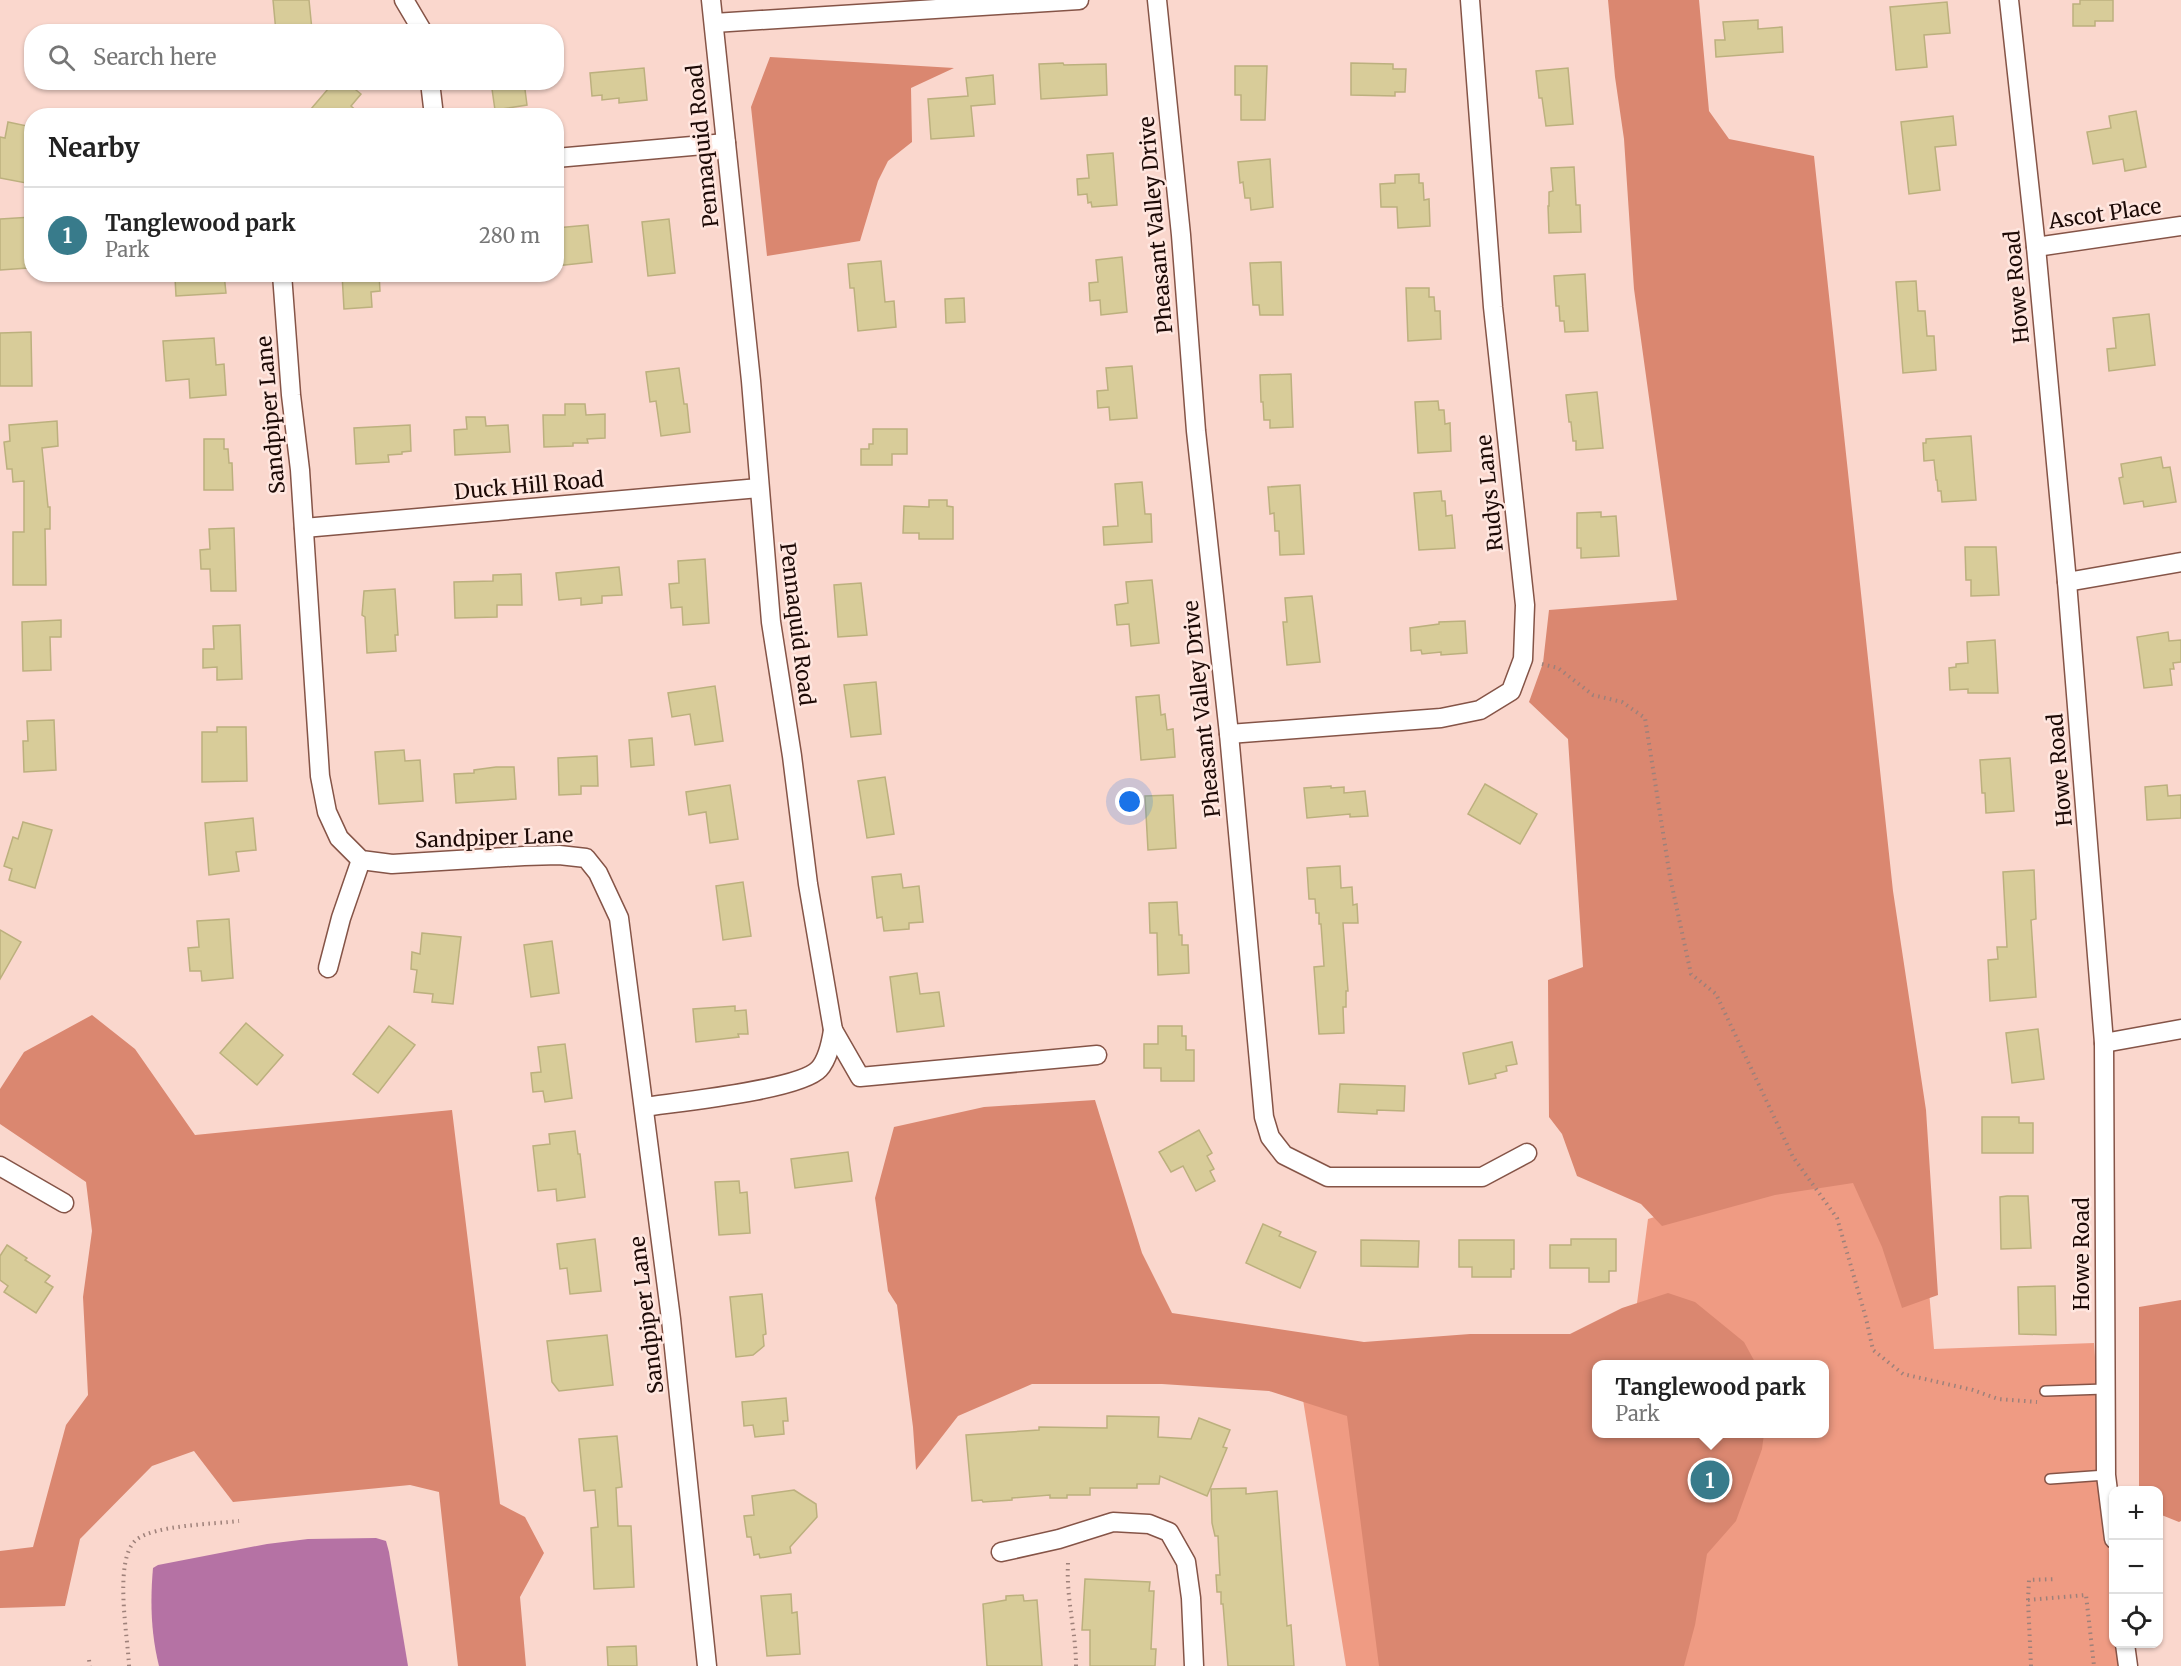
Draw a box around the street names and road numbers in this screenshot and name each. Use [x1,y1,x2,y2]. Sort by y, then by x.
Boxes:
street label: Pennaquid Road [680,63,725,229]
street label: Pheasant Valley Drive [1133,115,1178,335]
street label: Ascot Place [2046,192,2163,235]
street label: Howe Road [1998,229,2035,345]
street label: Sandpiper Lane [250,335,291,495]
street label: Rudys Lane [1470,433,1509,553]
street label: Duck Hill Road [453,465,605,505]
street label: Pennaquid Road [774,541,821,707]
street label: Pheasant Valley Drive [1177,599,1226,819]
street label: Howe Road [2041,712,2078,828]
street label: Sandpiper Lane [414,821,574,854]
street label: Howe Road [2068,1197,2095,1311]
street label: Sandpiper Lane [623,1235,670,1395]

